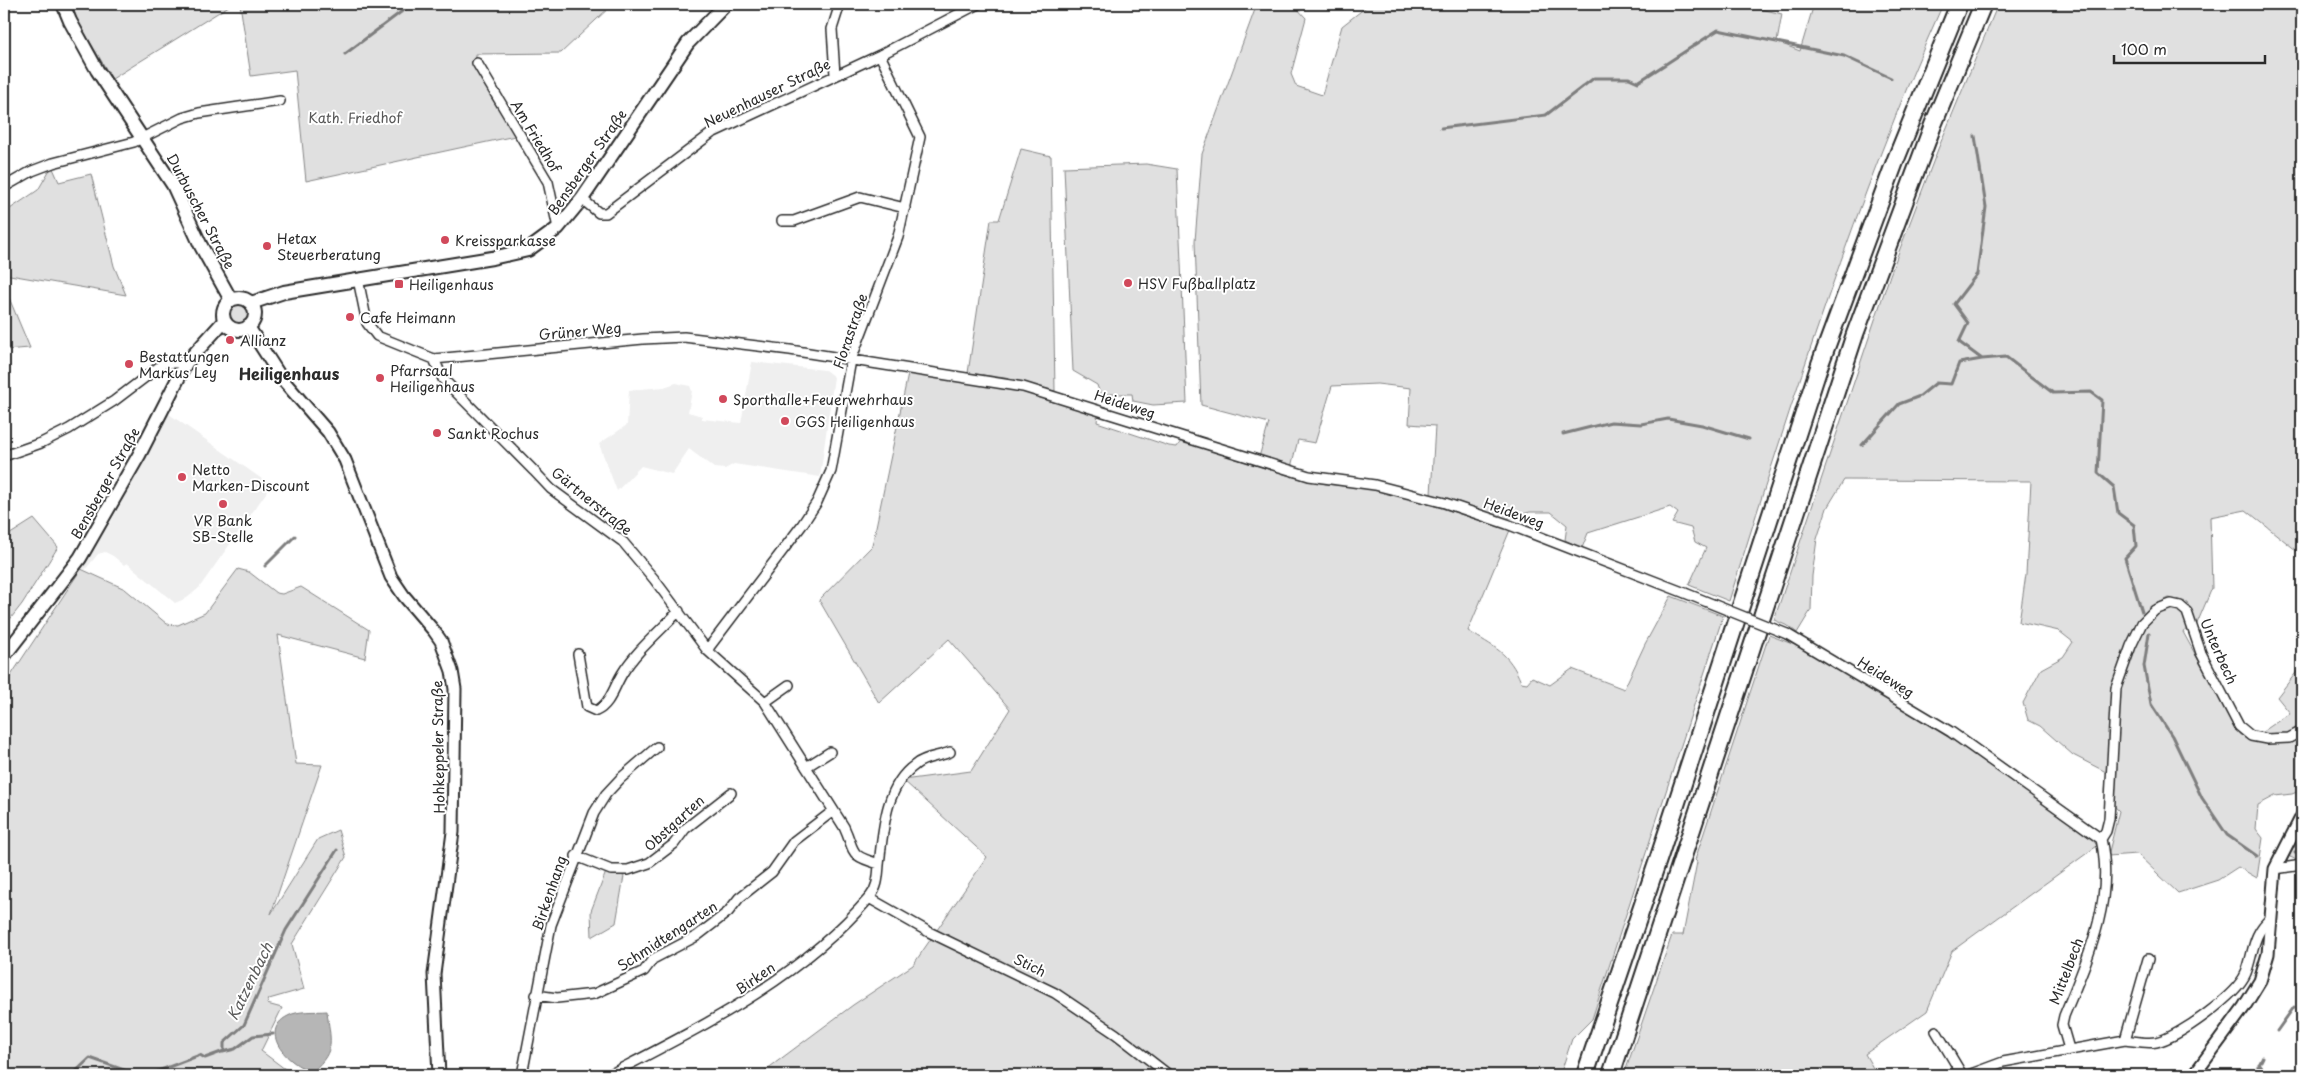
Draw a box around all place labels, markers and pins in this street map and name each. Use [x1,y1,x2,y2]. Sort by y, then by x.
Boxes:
place label: Hetax Steuerberatung [277,228,381,265]
place label: Kreissparkasse [455,230,556,251]
marker: Kreissparkasse [439,234,451,246]
marker: Hetax Steuerberatung [261,240,273,252]
place label: HSV Fußballplatz [1138,273,1256,294]
place label: Heiligenhaus [409,274,494,295]
marker: HSV Fußballplatz [1122,277,1134,289]
marker: Heiligenhaus [393,278,405,290]
place label: Cafe Heimann [360,307,456,328]
marker: Cafe Heimann [344,311,356,323]
place label: Allianz [240,330,286,351]
marker: Allianz [224,334,236,346]
place label: Bestattungen Markus Ley [139,346,229,383]
marker: Bestattungen Markus Ley [123,358,135,370]
place label: Pfarrsaal Heiligenhaus [390,360,475,397]
marker: Pfarrsaal Heiligenhaus [374,372,386,384]
place label: Sporthalle+Feuerwehrhaus [733,389,913,410]
marker: Sporthalle+Feuerwehrhaus [717,393,729,405]
place label: GGS Heiligenhaus [795,411,915,432]
marker: GGS Heiligenhaus [779,415,791,427]
place label: Sankt Rochus [447,423,539,444]
marker: Sankt Rochus [431,427,443,439]
place label: Netto Marken-Discount [192,459,310,496]
marker: Netto Marken-Discount [176,471,188,483]
marker: VR Bank SB-Stelle [217,498,229,510]
place label: VR Bank SB-Stelle [192,510,254,547]

